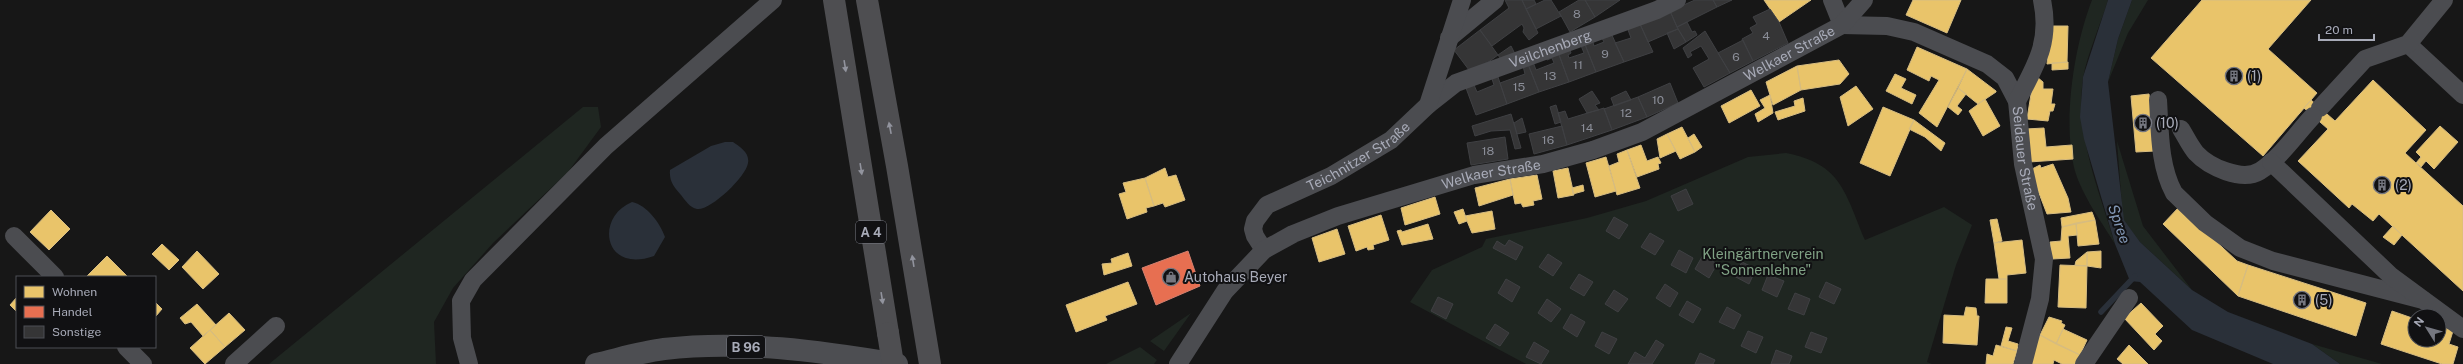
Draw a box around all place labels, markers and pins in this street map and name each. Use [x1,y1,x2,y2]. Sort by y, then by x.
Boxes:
building icon: (1) [2224,66,2244,86]
place label: (1) [2247,68,2261,84]
building icon: (10) [2133,113,2153,133]
place label: (10) [2156,115,2179,131]
building icon: (2) [2372,175,2392,195]
place label: (2) [2395,177,2412,193]
shop icon: Autohaus Beyer [1161,267,1181,287]
place label: Autohaus Beyer [1184,269,1288,285]
building icon: (5) [2292,290,2312,310]
place label: (5) [2315,292,2333,308]

